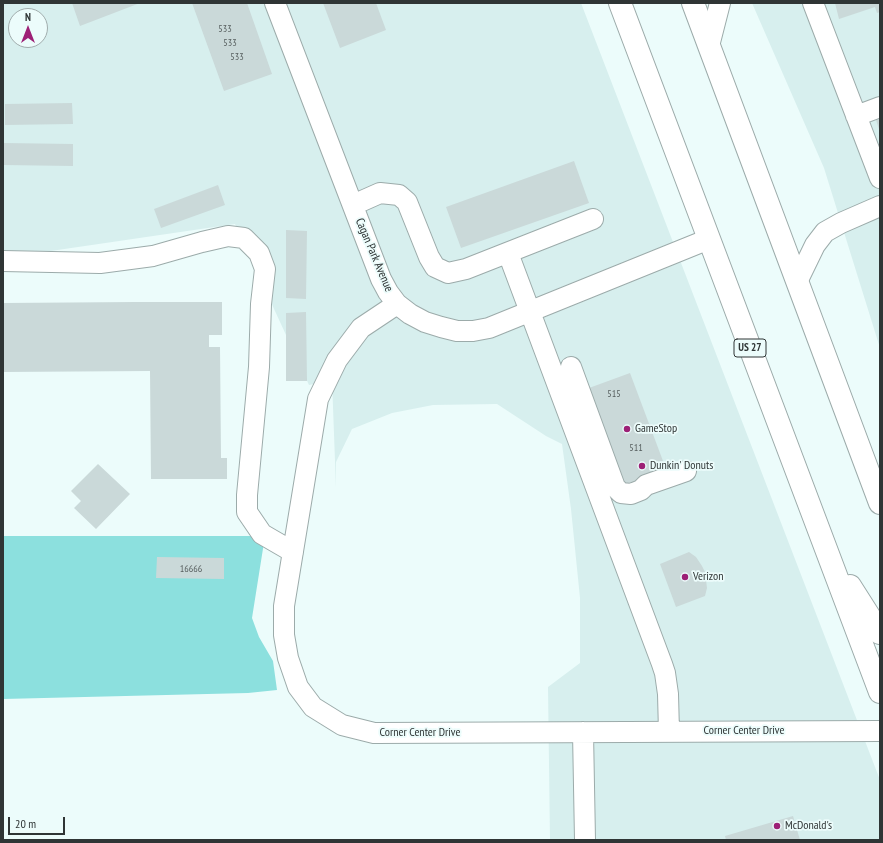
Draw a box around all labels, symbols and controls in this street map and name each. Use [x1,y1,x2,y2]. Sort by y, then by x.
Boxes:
north arrow [8,8,48,48]
text: N [25,10,31,24]
house number: 533 [218,23,232,35]
house number: 533 [223,37,237,49]
house number: 533 [230,51,244,63]
street label: Cagan Park Avenue [352,216,396,294]
road number: US 27 [734,339,766,357]
house number: 515 [607,388,621,400]
place label: GameStop [635,422,677,436]
marker: GameStop [622,424,632,434]
house number: 511 [629,442,643,454]
place label: Dunkin' Donuts [650,459,713,473]
marker: Dunkin' Donuts [637,461,647,471]
house number: 16666 [180,563,202,575]
place label: Verizon [693,570,723,584]
marker: Verizon [680,572,690,582]
street label: Corner Center Drive [704,724,784,738]
street label: Corner Center Drive [380,726,460,740]
scale bar [10,809,67,835]
text: 20 m [15,816,36,831]
place label: McDonald's [785,819,832,833]
marker: McDonald's [772,821,782,831]

